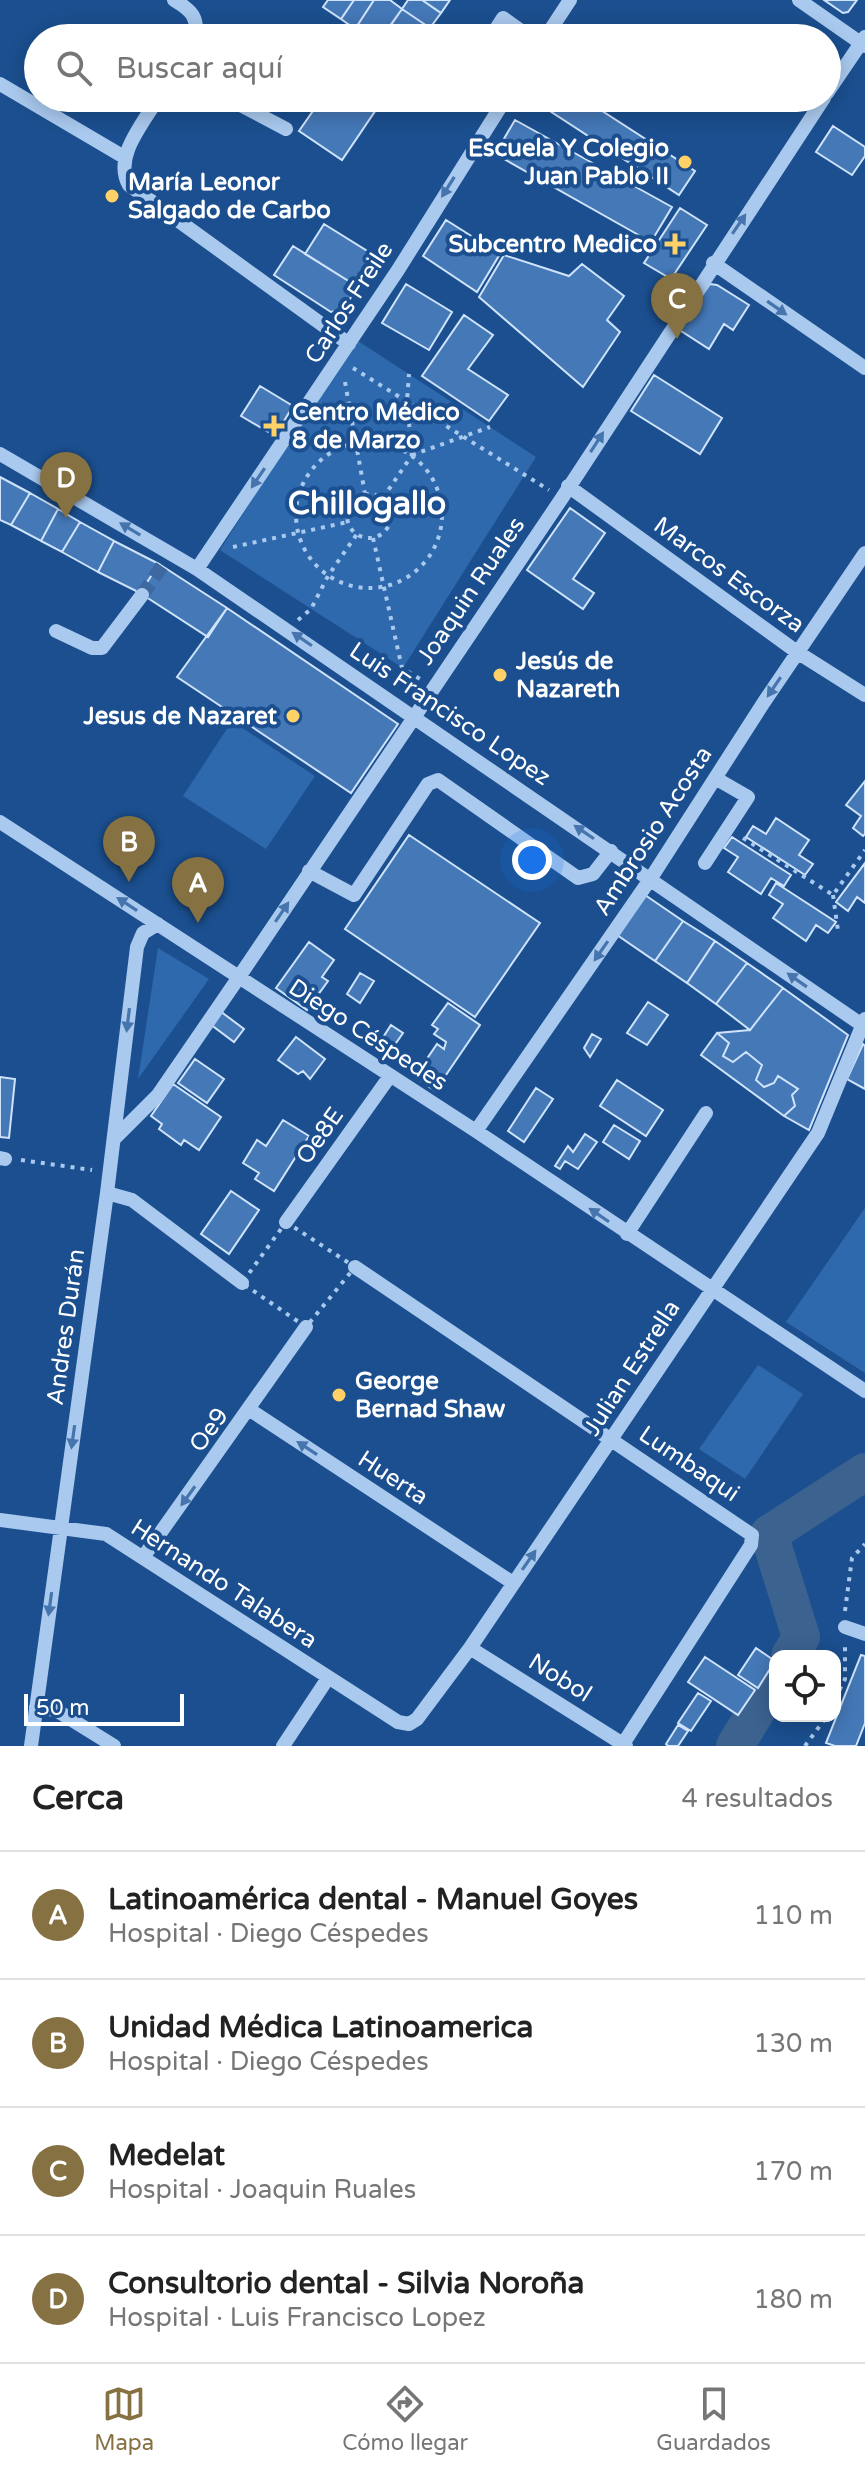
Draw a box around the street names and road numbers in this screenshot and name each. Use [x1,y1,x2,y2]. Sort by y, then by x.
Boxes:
street label: Carlos Freile [299,237,399,369]
street label: Marcos Escorza [648,511,810,639]
street label: Joaquin Ruales [411,512,531,670]
street label: Luis Francisco Lopez [344,636,556,792]
street label: Ambrosio Acosta [588,741,718,921]
street label: Diego Céspedes [283,973,453,1097]
street label: Oe8E [290,1102,350,1170]
street label: Andres Durán [41,1247,91,1407]
street label: Julian Estrella [577,1295,687,1441]
street label: Oe9 [183,1402,235,1458]
street label: Lumbaqui [633,1420,745,1508]
street label: Huerta [352,1445,434,1511]
street label: Hernando Talabera [125,1513,323,1655]
street label: Nobol [523,1647,597,1709]

